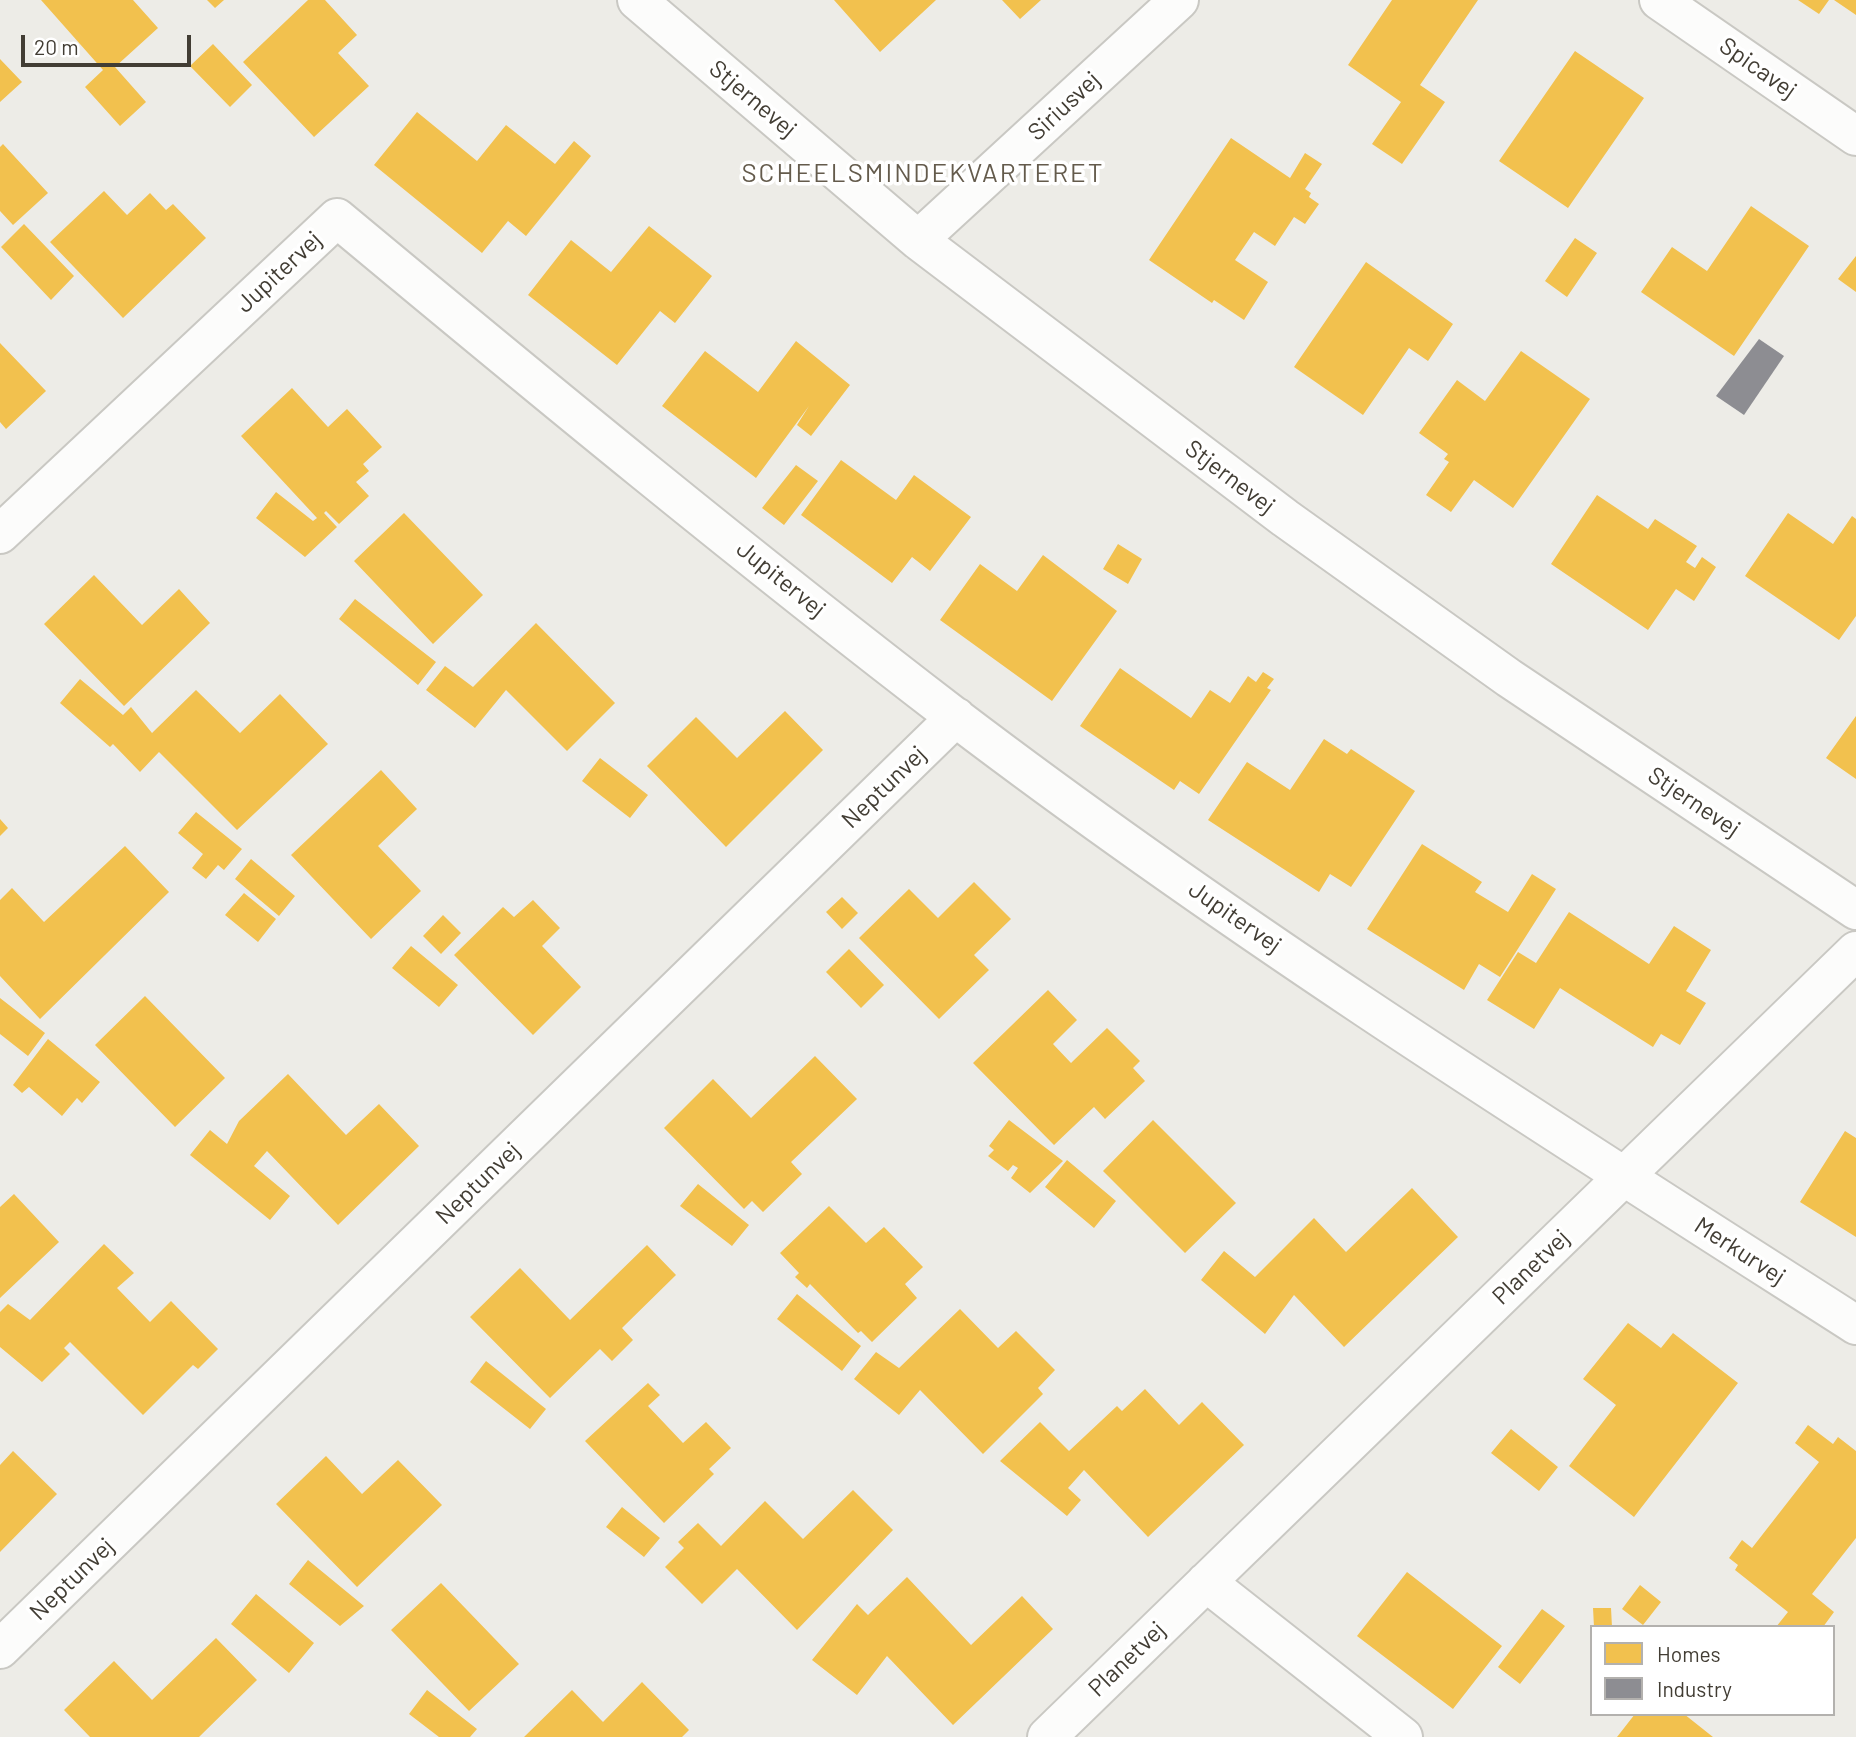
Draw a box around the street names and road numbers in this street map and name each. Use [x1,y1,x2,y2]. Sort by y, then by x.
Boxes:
street label: Spicavej [1714,31,1802,105]
street label: Stjernevej [703,54,803,144]
street label: Siriusvej [1022,65,1106,147]
street label: Jupitervej [230,225,328,319]
street label: Stjernevej [1179,434,1281,520]
street label: Jupitervej [731,534,831,624]
street label: Neptunvej [836,740,932,834]
street label: Stjernevej [1642,761,1746,843]
street label: Jupitervej [1183,875,1287,959]
street label: Neptunvej [430,1136,526,1230]
street label: Merkurvej [1689,1211,1791,1291]
street label: Planetvej [1487,1223,1575,1311]
street label: Neptunvej [24,1532,120,1626]
street label: Planetvej [1083,1615,1171,1703]

